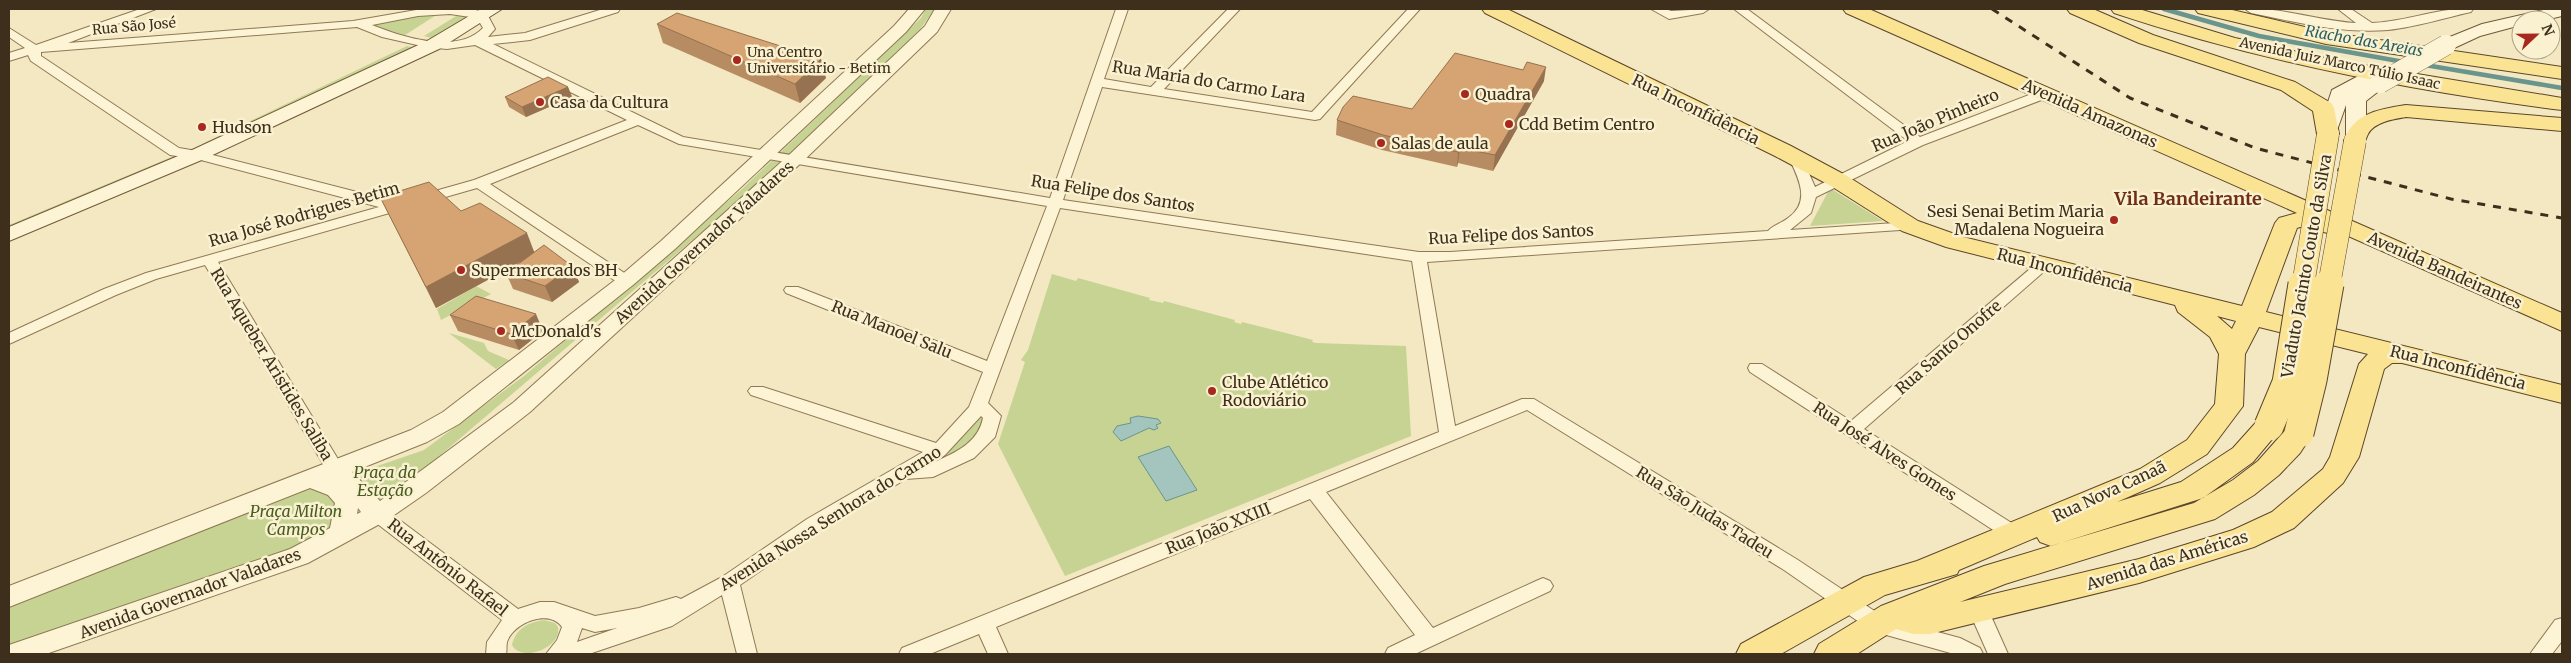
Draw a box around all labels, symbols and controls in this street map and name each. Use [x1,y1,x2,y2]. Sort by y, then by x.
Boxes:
north arrow [2511,10,2561,60]
street label: Rua São José [91,13,177,39]
water label: Riacho das Areias [2304,21,2425,60]
text: N [2538,22,2558,39]
street label: Avenida Juiz Marco Túlio Isaac [2237,33,2442,93]
place label: Una Centro Universitário - Betim [747,43,891,77]
marker: Una Centro Universitário - Betim [731,54,743,66]
street label: Rua Maria do Carmo Lara [1111,56,1307,106]
street label: Rua Inconfidência [1629,69,1763,149]
street label: Avenida Amazonas [2018,74,2161,152]
place label: Quadra [1475,84,1531,104]
street label: Rua João Pinheiro [1868,84,2002,156]
marker: Quadra [1459,88,1471,100]
place label: Casa da Cultura [550,92,669,112]
marker: Casa da Cultura [534,96,546,108]
place label: Cdd Betim Centro [1519,114,1655,134]
place label: Hudson [212,117,272,137]
marker: Cdd Betim Centro [1503,118,1515,130]
marker: Hudson [196,121,208,133]
place label: Salas de aula [1391,133,1489,153]
marker: Salas de aula [1375,137,1387,149]
street label: Viaduto Jacinto Couto da Silva [2276,152,2336,380]
street label: Avenida Governador Valadares [610,156,798,328]
street label: Rua Felipe dos Santos [1030,170,1197,216]
street label: Rua José Rodrigues Betim [206,177,402,251]
district label: Vila Bandeirante [2113,187,2262,210]
place label: Sesi Senai Betim Maria Madalena Nogueira [1927,201,2104,239]
marker: Sesi Senai Betim Maria Madalena Nogueira [2108,214,2120,226]
street label: Rua Felipe dos Santos [1428,220,1594,248]
street label: Avenida Bandeirantes [2364,226,2526,313]
street label: Rua Inconfidência [1995,243,2135,297]
place label: Supermercados BH [471,260,618,280]
street label: Rua Aqueber Aristides Saliba [206,264,338,464]
marker: Supermercados BH [455,264,467,276]
street label: Rua Manoel Salu [829,296,955,362]
street label: Rua Santo Onofre [1891,296,2005,398]
place label: McDonald's [511,321,601,341]
marker: McDonald's [495,325,507,337]
street label: Rua Inconfidência [2388,340,2528,394]
place label: Clube Atlético Rodoviário [1222,372,1328,410]
marker: Clube Atlético Rodoviário [1206,385,1218,397]
street label: Rua José Alves Gomes [1810,397,1961,505]
street label: Avenida Nossa Senhora do Carmo [715,441,945,595]
street label: Rua Nova Canaã [2049,456,2169,526]
park label: Praça da Estação [354,462,416,500]
street label: Rua São Judas Tadeu [1633,462,1777,562]
street label: Rua João XXIII [1163,498,1274,558]
park label: Praça Milton Campos [250,501,342,539]
street label: Rua Antônio Rafael [384,514,512,620]
street label: Avenida das Américas [2083,526,2250,594]
street label: Avenida Governador Valadares [76,544,304,643]

